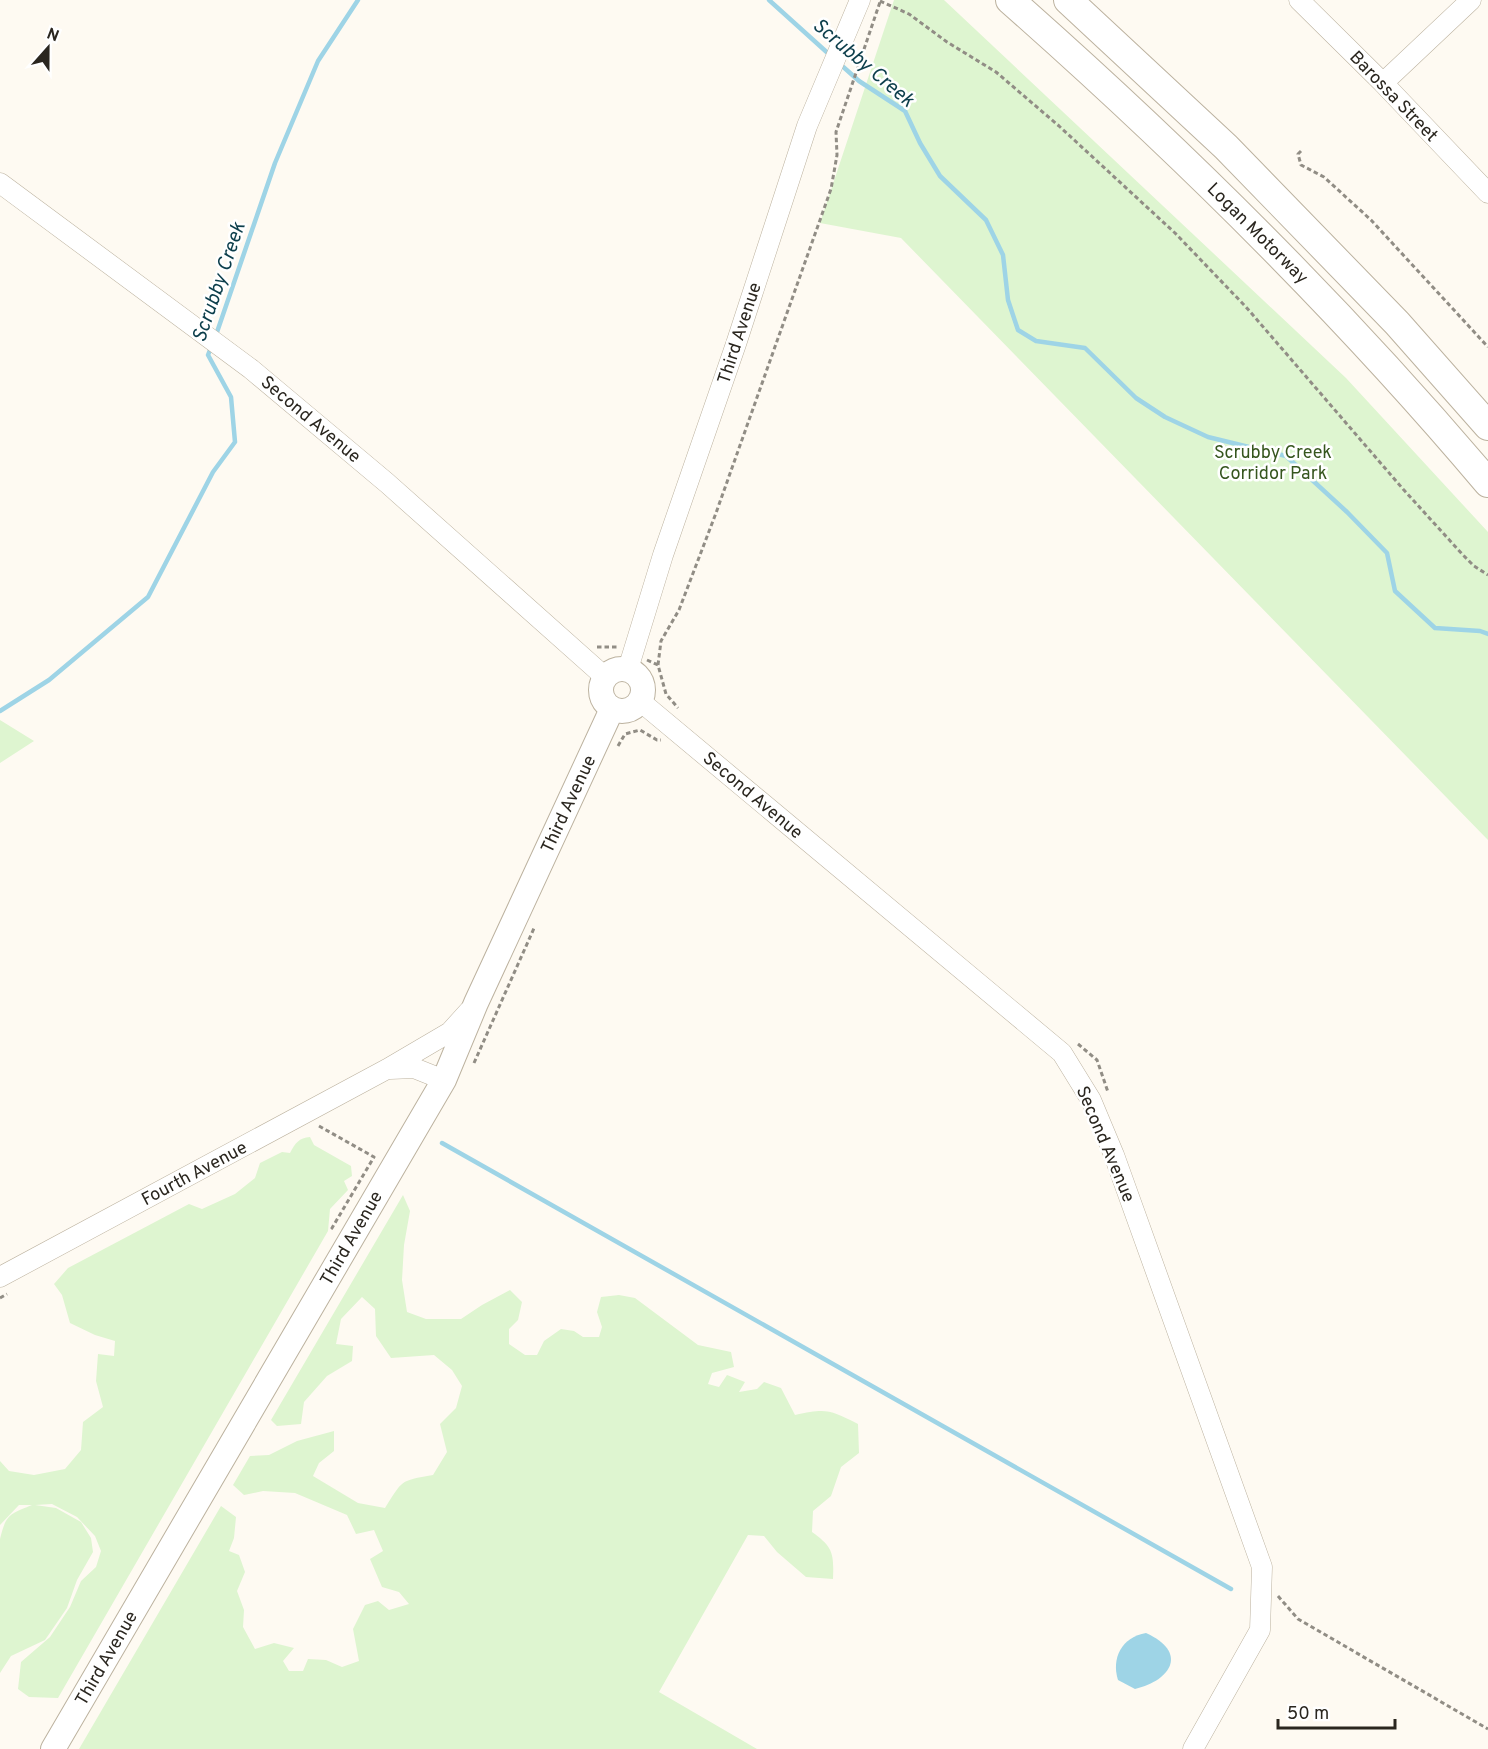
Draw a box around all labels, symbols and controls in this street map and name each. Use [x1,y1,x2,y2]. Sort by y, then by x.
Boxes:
water label: Scrubby Creek [806,13,920,114]
north arrow [18,18,78,78]
text: N [44,24,62,47]
street label: Barossa Street [1344,47,1442,147]
street label: Logan Motorway [1201,178,1313,290]
water label: Scrubby Creek [187,218,253,346]
street label: Third Avenue [713,280,768,387]
street label: Second Avenue [255,372,365,469]
park label: Scrubby Creek Corridor Park [1214,442,1332,486]
street label: Second Avenue [697,748,807,845]
street label: Third Avenue [537,752,602,857]
street label: Second Avenue [1070,1083,1139,1206]
street label: Fourth Avenue [138,1137,252,1212]
street label: Third Avenue [316,1187,389,1290]
street label: Third Avenue [71,1607,144,1710]
scale bar [1278,1692,1395,1730]
text: 50 m [1287,1703,1329,1726]

